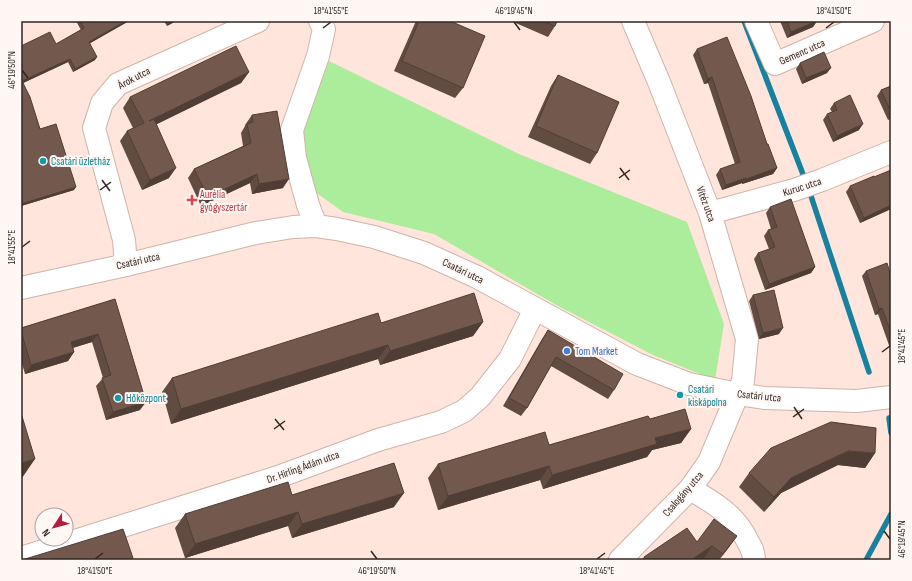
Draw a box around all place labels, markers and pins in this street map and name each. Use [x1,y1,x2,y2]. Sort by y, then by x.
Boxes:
place label: Csatári üzletház [51,155,110,168]
marker: Csatári üzletház [38,156,48,166]
place label: Aurélia gyógyszertár [199,188,247,214]
marker: Aurélia gyógyszertár [187,195,197,205]
place label: Tom Market [575,345,618,358]
marker: Tom Market [562,346,572,356]
place label: Csatári kiskápolna [688,383,727,409]
marker: Csatári kiskápolna [675,390,685,400]
place label: Hőközpont [126,392,167,405]
marker: Hőközpont [113,393,123,403]

